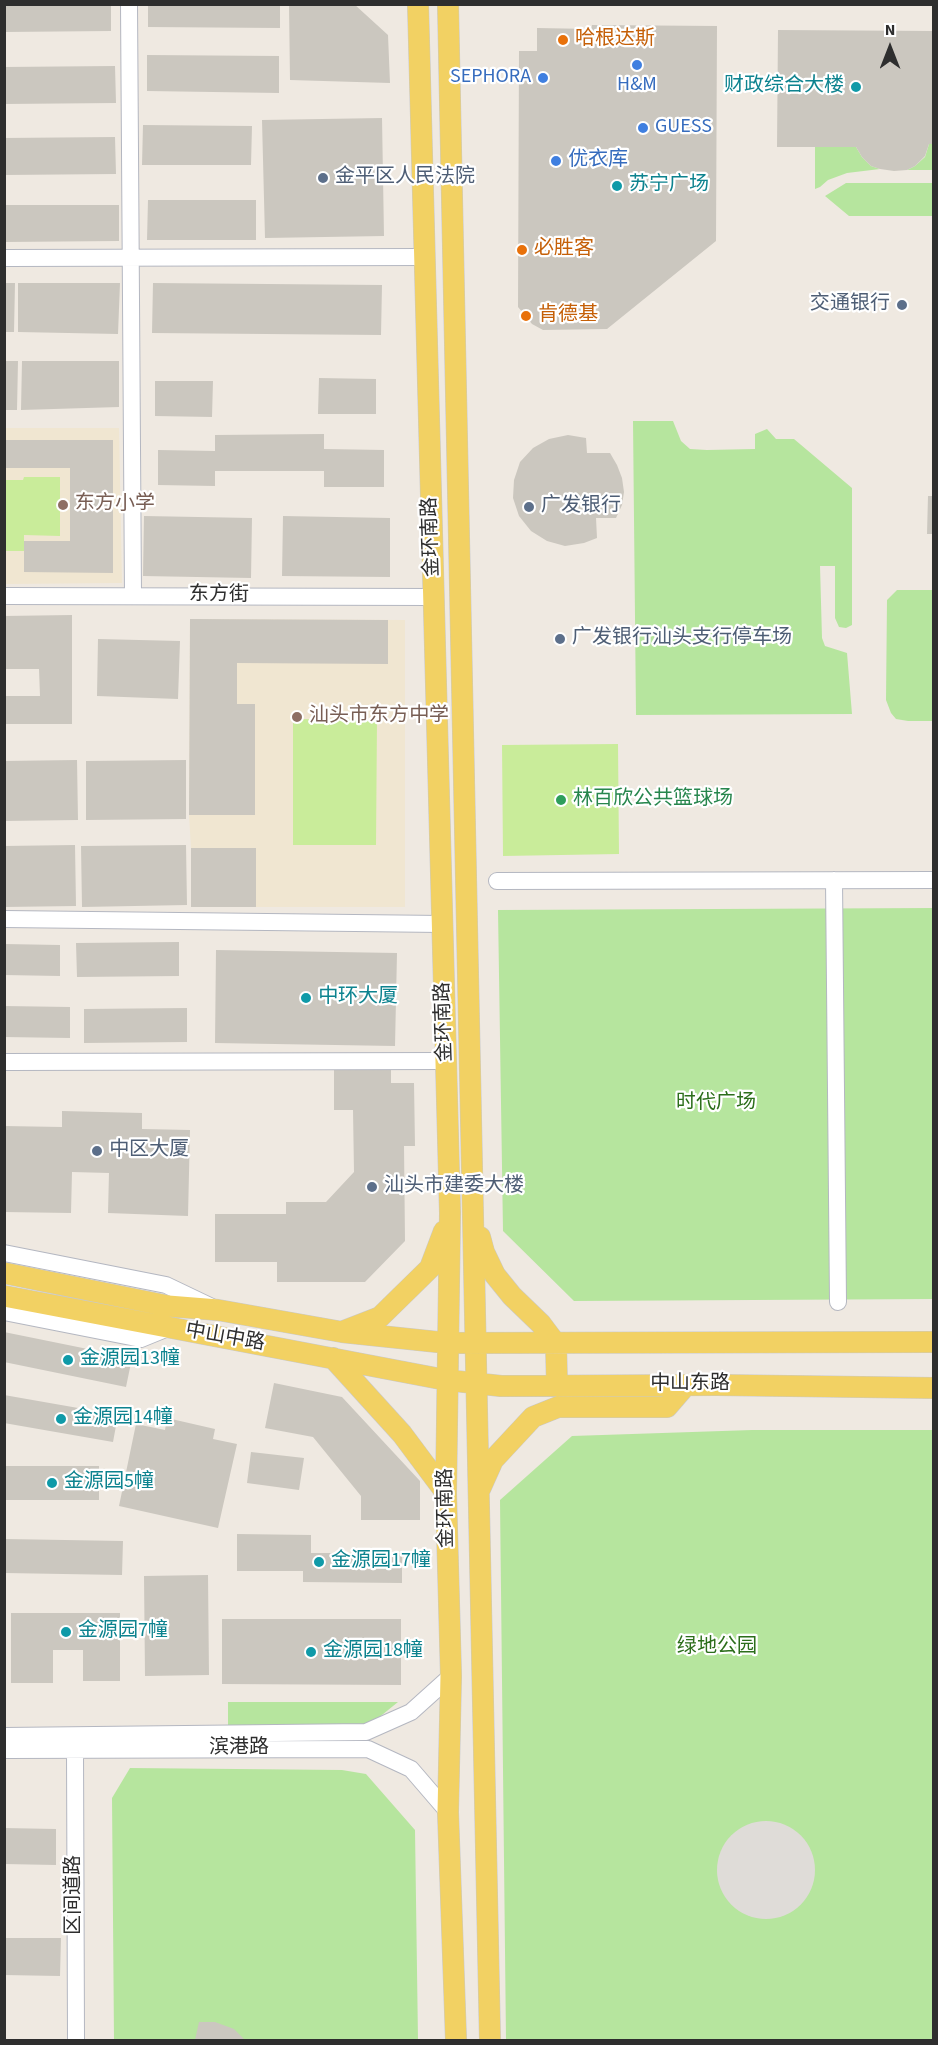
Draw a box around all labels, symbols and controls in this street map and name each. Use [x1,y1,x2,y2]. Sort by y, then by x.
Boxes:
north arrow [860,18,920,78]
text: N [885,19,895,41]
place label: 哈根达斯 [575,28,655,52]
marker: 哈根达斯 [556,33,570,47]
marker: H&M [630,58,644,72]
place label: SEPHORA [450,66,531,90]
marker: SEPHORA [536,71,550,85]
place label: H&M [617,74,657,98]
place label: 财政综合大楼 [724,75,844,99]
marker: 财政综合大楼 [849,80,863,94]
place label: GUESS [655,116,712,140]
marker: GUESS [636,121,650,135]
place label: 优衣库 [568,149,628,173]
marker: 优衣库 [549,154,563,168]
place label: 金平区人民法院 [335,166,475,190]
marker: 金平区人民法院 [316,171,330,185]
place label: 苏宁广场 [629,174,709,198]
marker: 苏宁广场 [610,179,624,193]
place label: 必胜客 [534,238,594,262]
marker: 必胜客 [515,243,529,257]
place label: 交通银行 [810,293,890,317]
marker: 交通银行 [895,298,909,312]
place label: 肯德基 [538,304,598,328]
marker: 肯德基 [519,309,533,323]
place label: 东方小学 [75,493,155,517]
place label: 广发银行 [541,495,621,519]
street label: 金环南路 [419,497,445,577]
marker: 东方小学 [56,498,70,512]
marker: 广发银行 [522,500,536,514]
street label: 东方街 [189,584,249,608]
place label: 广发银行汕头支行停车场 [572,627,792,651]
marker: 广发银行汕头支行停车场 [553,632,567,646]
place label: 汕头市东方中学 [309,705,449,729]
marker: 汕头市东方中学 [290,710,304,724]
place label: 林百欣公共篮球场 [573,788,733,812]
marker: 林百欣公共篮球场 [554,793,568,807]
street label: 金环南路 [432,982,458,1062]
place label: 中环大厦 [318,986,398,1010]
marker: 中环大厦 [299,991,313,1005]
park label: 时代广场 [676,1092,756,1116]
place label: 中区大厦 [109,1139,189,1163]
marker: 中区大厦 [90,1144,104,1158]
place label: 汕头市建委大楼 [384,1175,524,1199]
marker: 汕头市建委大楼 [365,1180,379,1194]
street label: 中山中路 [184,1319,266,1357]
place label: 金源园13幢 [80,1348,180,1372]
marker: 金源园13幢 [61,1353,75,1367]
street label: 中山东路 [650,1373,730,1397]
place label: 金源园14幢 [73,1407,173,1431]
marker: 金源园14幢 [54,1412,68,1426]
street label: 金环南路 [434,1468,460,1548]
place label: 金源园5幢 [64,1471,154,1495]
marker: 金源园5幢 [45,1476,59,1490]
place label: 金源园17幢 [331,1550,431,1574]
marker: 金源园17幢 [312,1555,326,1569]
place label: 金源园7幢 [78,1620,168,1644]
marker: 金源园7幢 [59,1625,73,1639]
park label: 绿地公园 [677,1636,757,1660]
place label: 金源园18幢 [323,1640,423,1664]
marker: 金源园18幢 [304,1645,318,1659]
street label: 滨港路 [209,1737,269,1761]
street label: 区间道路 [63,1855,87,1935]

